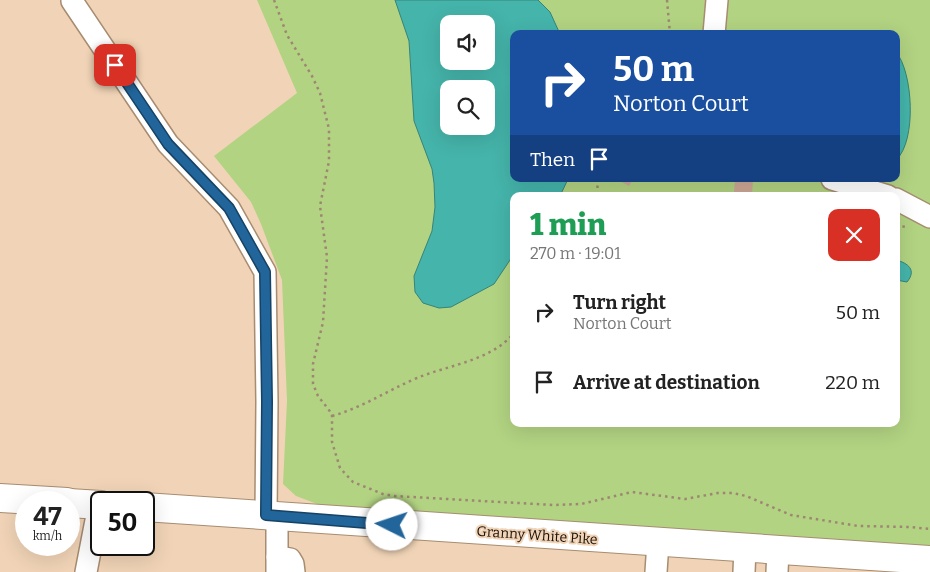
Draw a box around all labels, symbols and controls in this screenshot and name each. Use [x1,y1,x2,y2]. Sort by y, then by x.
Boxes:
map controls [440,15,495,135]
button: sound [440,15,495,70]
pin [94,44,136,86]
text: 50 m [613,48,694,90]
icon: right [530,50,595,115]
icon: arrive [101,51,129,79]
button: search [440,80,495,135]
text: Norton Court [613,90,749,117]
icon: arrive [585,145,613,173]
text: Then [530,148,575,171]
text: 1 min [530,207,606,243]
button: close [828,209,880,261]
text: 270 m · 19:01 [530,244,621,263]
text: Turn right [573,291,666,314]
icon: right [530,298,558,326]
text: 50 m [836,301,880,324]
text: Norton Court [573,314,672,333]
icon: arrive [530,368,558,396]
text: Arrive at destination [573,371,760,394]
text: 220 m [825,371,880,394]
speed limit sign: 50 [90,491,155,556]
position arrow [365,498,417,550]
text: 47 [33,502,62,532]
street label: Granny White Pike [476,523,598,548]
text: km/h [33,529,62,543]

